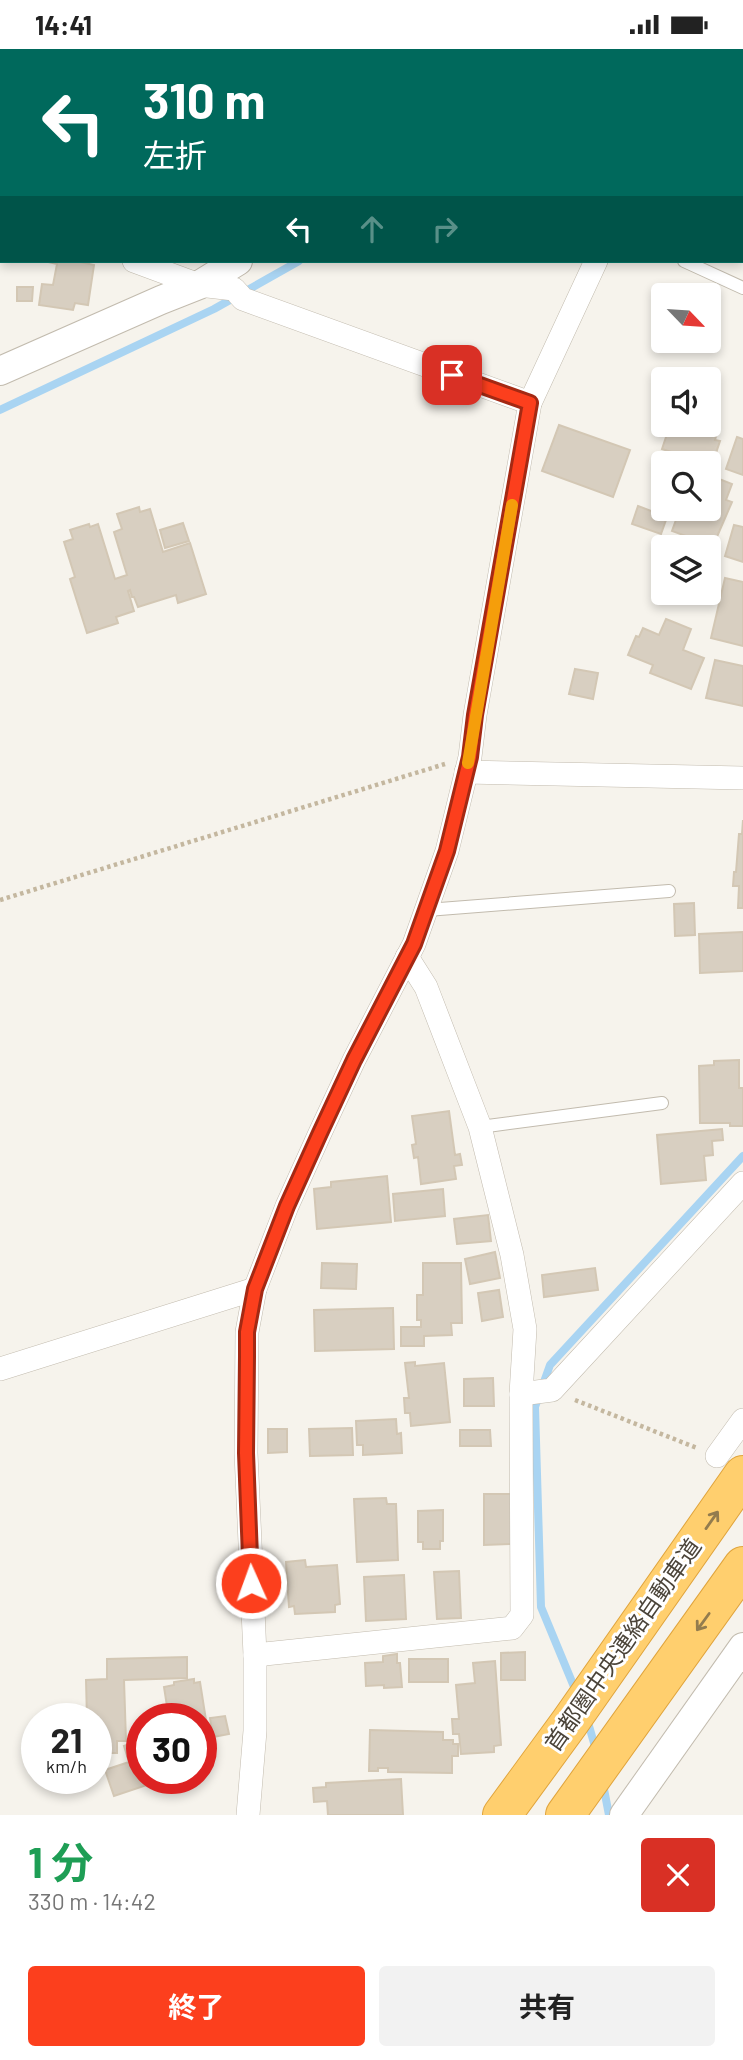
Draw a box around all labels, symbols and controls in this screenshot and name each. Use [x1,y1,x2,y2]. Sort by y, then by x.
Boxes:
text: 14:41 [35,9,92,40]
text: 310 m [143,70,265,129]
icon: left [28,77,119,168]
text: 左折 [143,135,207,173]
icon: left [280,210,318,248]
icon: ahead [353,210,391,248]
icon: right [426,210,464,248]
north arrow [651,283,721,353]
map controls [651,283,721,605]
pin [422,345,482,405]
icon: arrive [433,356,471,394]
button: sound [651,367,721,437]
button: search [651,451,721,521]
button: layers [651,535,721,605]
one-way arrow [705,1511,719,1530]
street label: 首都圏中央連絡自動車道 [538,1533,706,1756]
position arrow [214,1546,288,1620]
one-way arrow [696,1612,710,1631]
speed limit sign: 30 [126,1703,217,1794]
text: 21 [51,1718,82,1760]
text: km/h [46,1755,87,1777]
text: 1 分 [28,1836,93,1886]
button: close [641,1838,715,1912]
text: 330 m · 14:42 [28,1887,156,1915]
button: 終了 [28,1966,365,2046]
button: 共有 [379,1966,715,2046]

